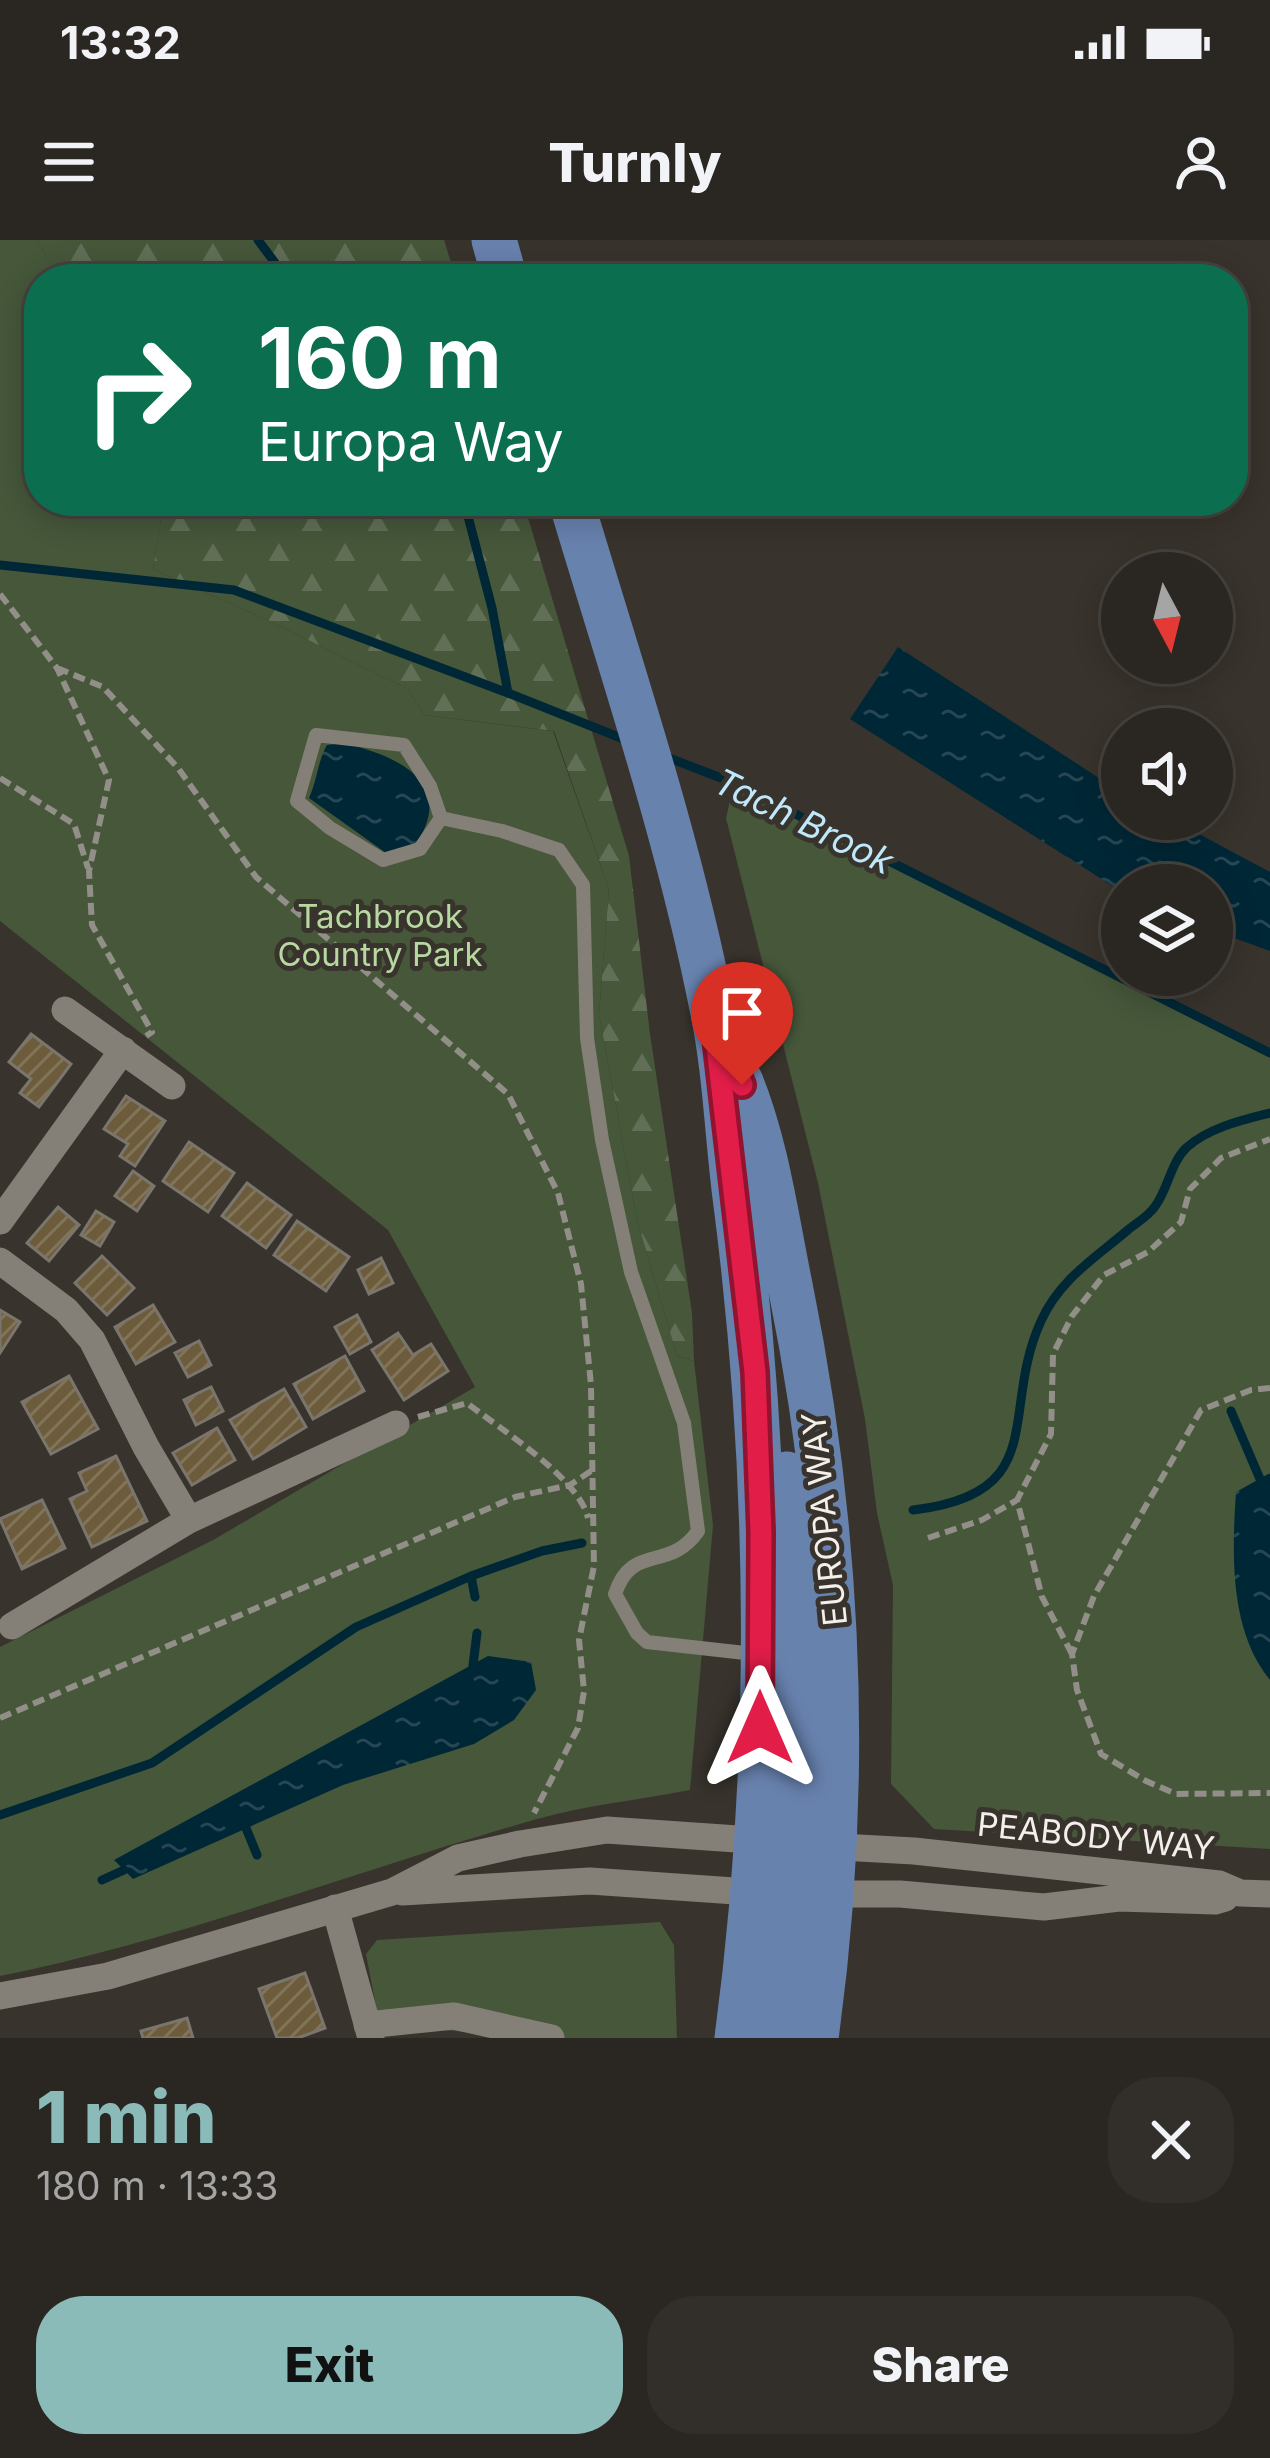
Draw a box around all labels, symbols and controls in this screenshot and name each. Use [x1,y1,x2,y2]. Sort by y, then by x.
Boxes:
text: 13:32 [60,15,181,70]
icon: menu [36,129,102,195]
icon: person [1168,129,1234,195]
text: Turnly [548,130,722,195]
text: 160 m [258,307,502,408]
icon: right [60,312,216,468]
text: Europa Way [258,409,564,474]
north arrow [1101,552,1233,684]
map controls [1101,552,1233,996]
button: sound [1101,708,1233,840]
water label: Tach Brook [707,759,902,884]
button: layers [1101,864,1233,996]
park label: Tachbrook Country Park [277,896,483,974]
pin [691,962,793,1085]
icon: arrive [709,980,775,1046]
street label: EUROPA WAY [793,1410,855,1628]
position arrow [697,1665,823,1791]
street label: PEABODY WAY [975,1804,1217,1868]
text: 1 min [36,2073,216,2160]
button: close [1108,2077,1234,2203]
text: 180 m · 13:33 [36,2162,278,2209]
button: Exit [36,2296,623,2434]
button: Share [647,2296,1234,2434]

